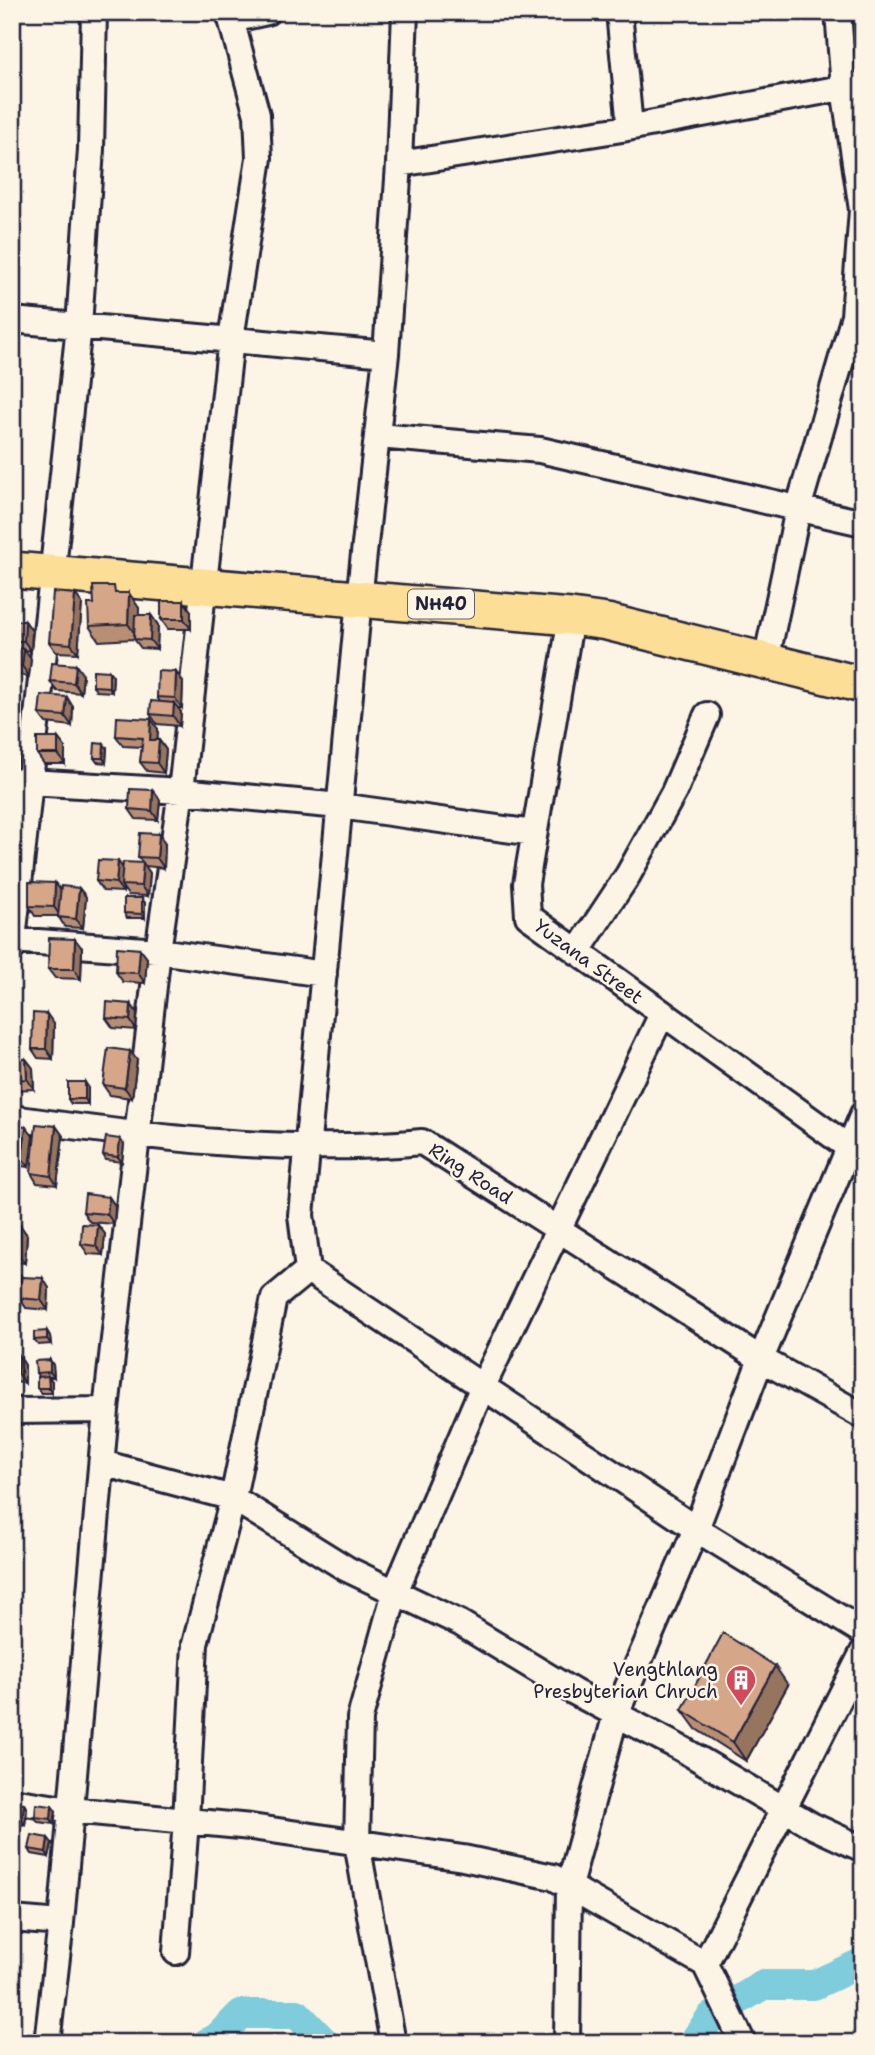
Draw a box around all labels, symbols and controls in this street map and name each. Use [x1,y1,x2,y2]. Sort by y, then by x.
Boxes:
road number: NH40 [408,590,474,618]
street label: Yuzana Street [529,913,648,1009]
street label: Ring Road [424,1137,518,1210]
place label: Vengthlang Presbyterian Chruch [533,1657,718,1704]
building icon: Vengthlang Presbyterian Chruch [724,1663,758,1707]

